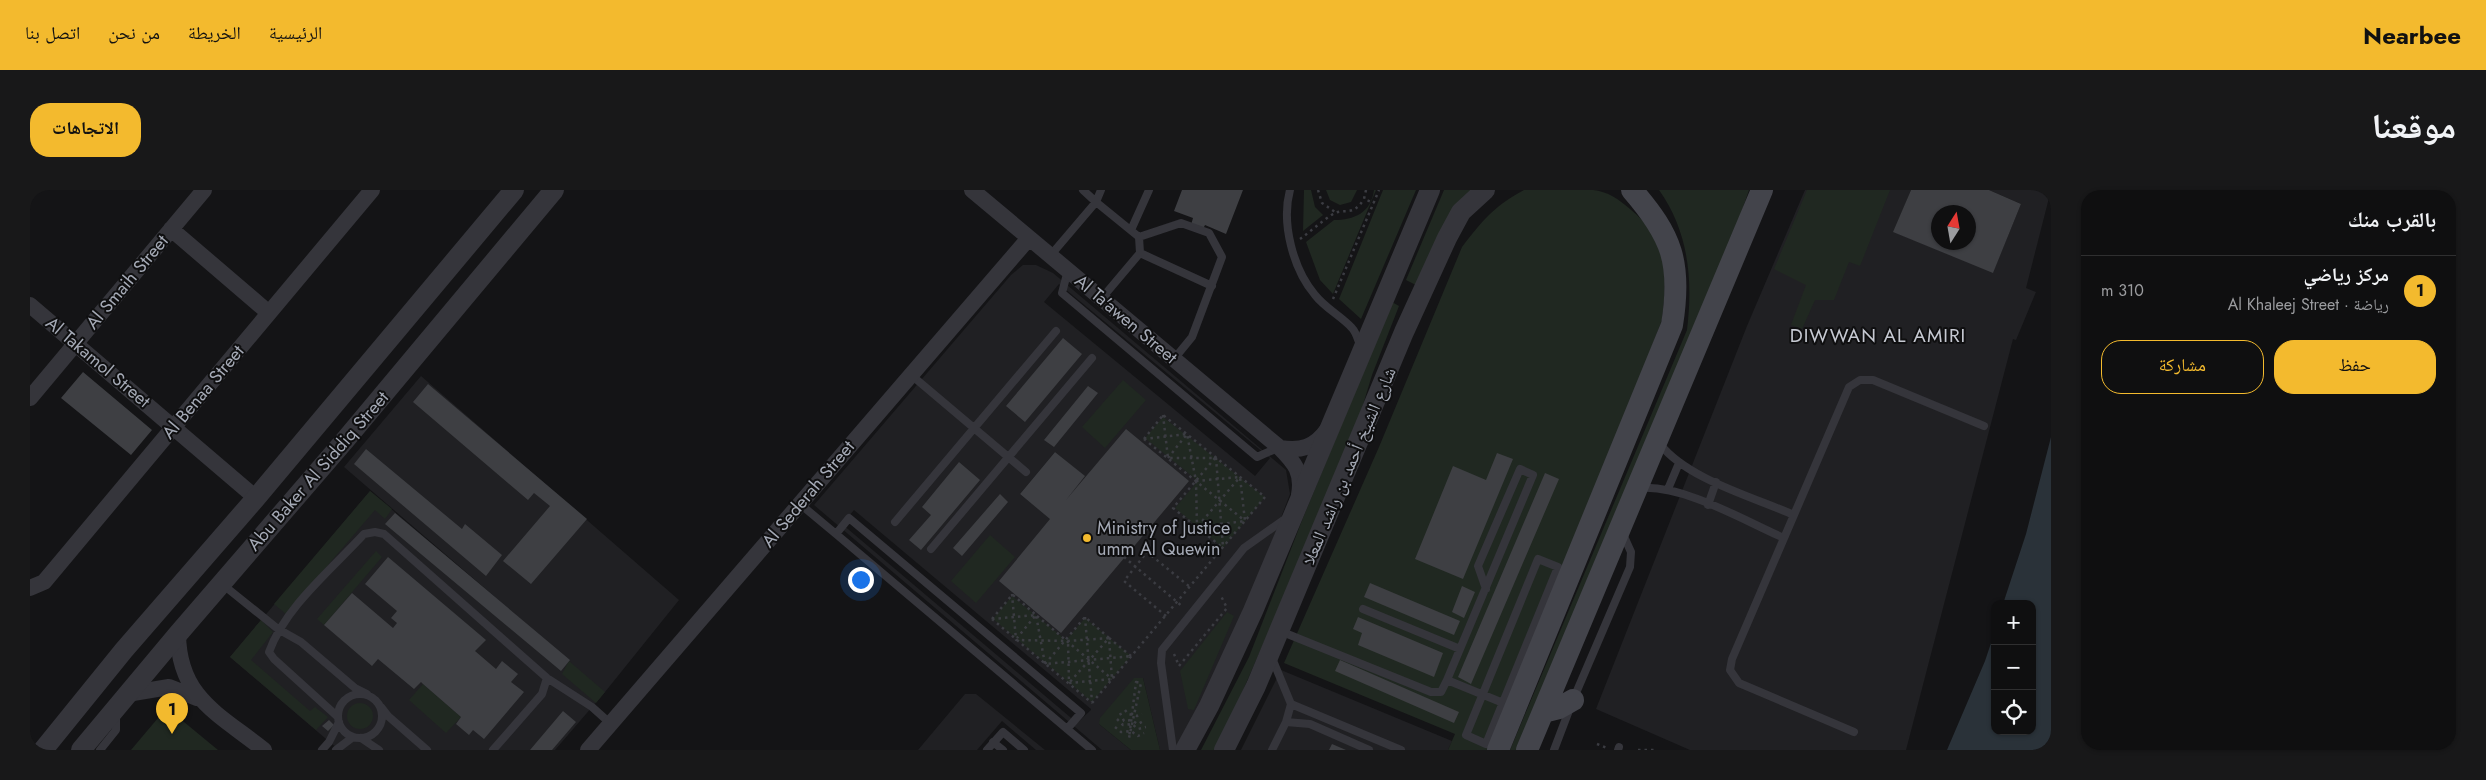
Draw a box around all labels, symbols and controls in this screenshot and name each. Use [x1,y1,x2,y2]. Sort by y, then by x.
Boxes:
text: Nearbee [2363,18,2461,53]
text: اتصل بنا [25,20,80,46]
text: من نحن [108,20,160,46]
text: الخريطة [188,20,241,46]
text: الرئيسية [269,20,322,46]
text: موقعنا [2371,101,2456,151]
button: الاتجاهات [30,103,141,157]
north arrow [1931,205,1976,250]
text: بالقرب منك [2348,205,2436,235]
street label: Al Smaih Street [80,229,175,335]
text: مركز رياضي [2304,261,2389,288]
street label: Al Ta'awen Street [1069,268,1184,370]
text: 310 m [2101,279,2144,302]
text: 1 [2416,279,2424,302]
text: رياضة · Al Khaleej Street [2228,293,2389,316]
street label: Al Takamol Street [40,310,157,414]
district label: DIWWAN AL AMIRI [1790,322,1966,349]
street label: Al Benaa Street [156,339,251,445]
button: مشاركة [2101,340,2264,394]
button: حفظ [2274,340,2436,394]
street label: شارع الشيخ أحمد بن راشد المعلا [1296,363,1402,569]
street label: Abu Baker Al Siddiq Street [241,385,395,556]
street label: Al Sederah Street [755,434,861,553]
place label: Ministry of Justice umm Al Quewin [1097,515,1230,562]
marker: Ministry of Justice umm Al Quewin [1081,532,1093,544]
your location [848,567,874,593]
map controls [1991,600,2036,735]
button: + [1991,600,2036,645]
button: − [1991,645,2036,690]
button: locate [1991,690,2036,735]
pin: 1 [156,693,188,734]

